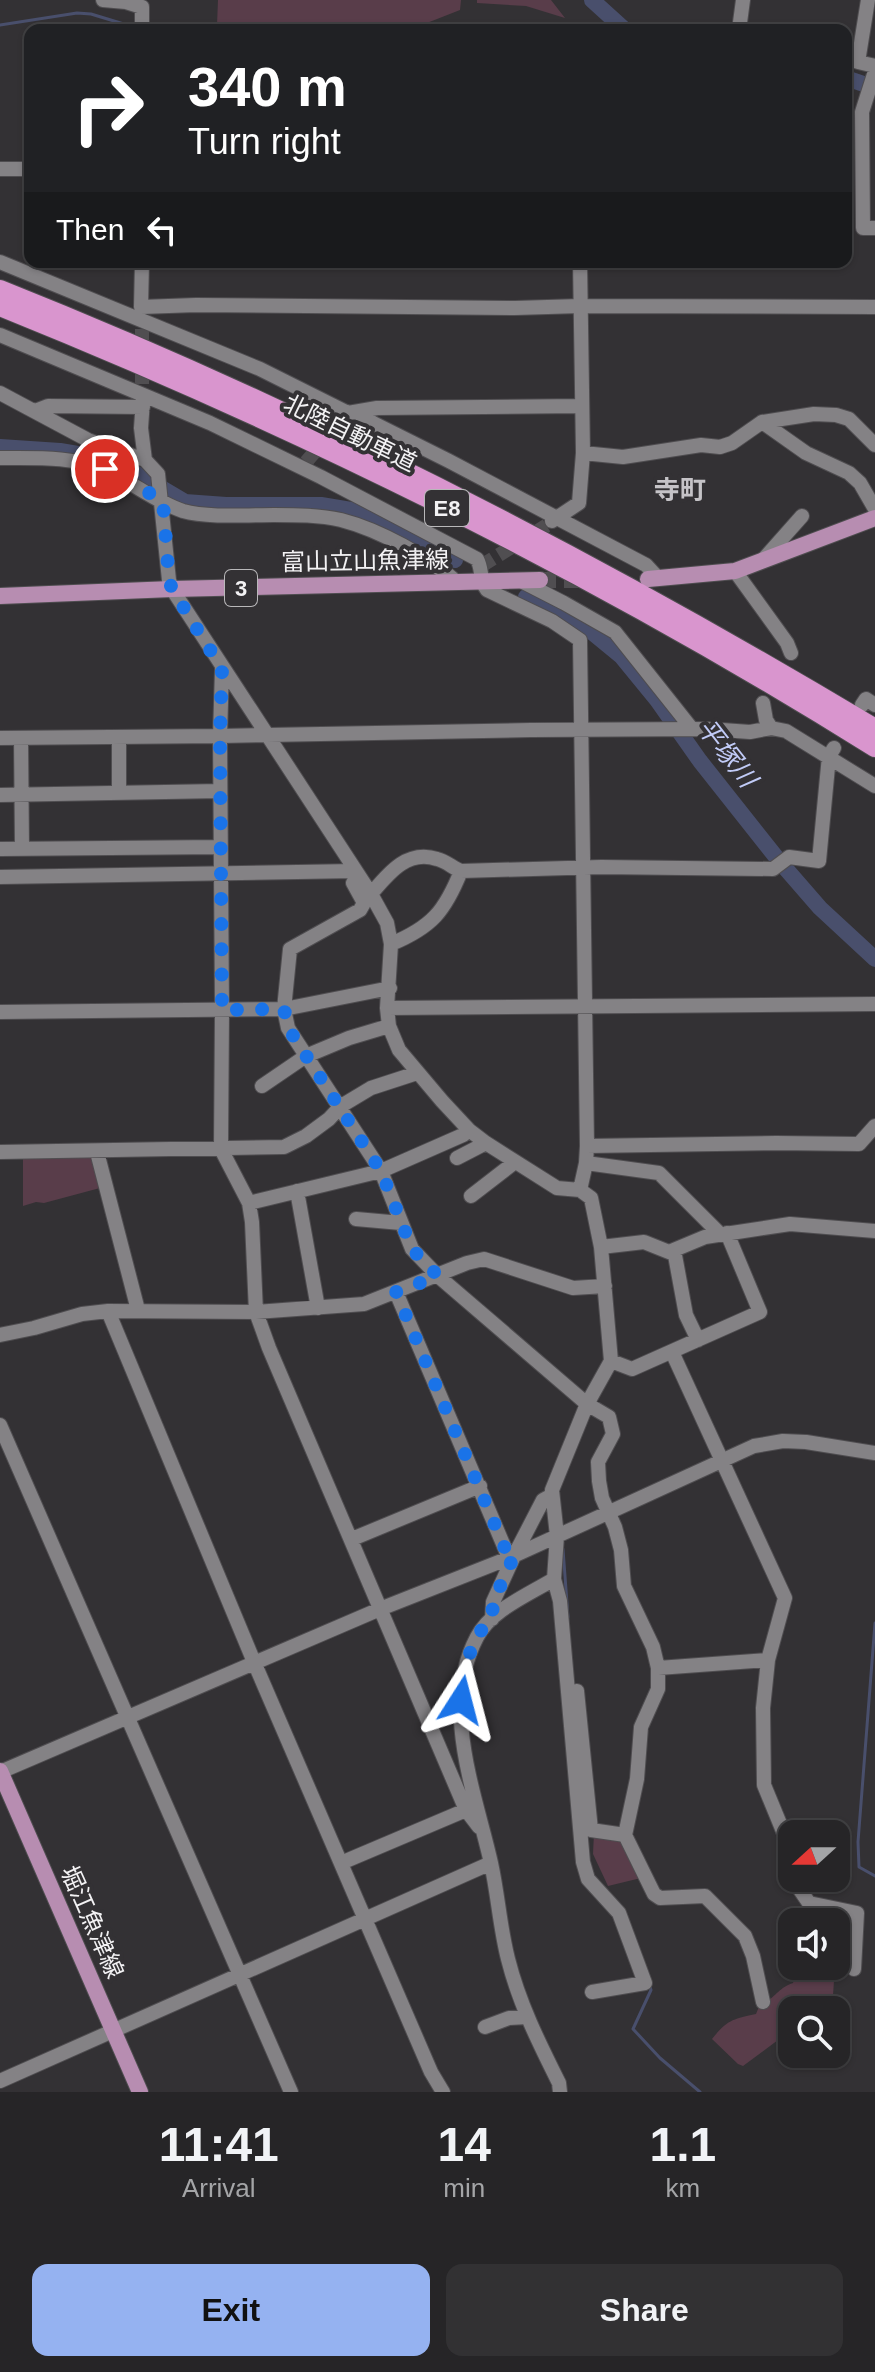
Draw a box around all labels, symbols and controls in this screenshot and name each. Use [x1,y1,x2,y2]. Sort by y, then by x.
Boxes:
text: 340 m [188,55,347,118]
icon: right [56,56,160,160]
text: Turn right [188,121,341,162]
icon: left [140,208,184,252]
text: Then [56,213,124,246]
street label: 北陸自動車道 [280,389,421,476]
pin [71,435,139,503]
icon: arrive [83,447,127,491]
district label: 寺町 [654,475,706,505]
road number: E8 [425,490,469,526]
street label: 富山立山魚津線 [281,546,449,575]
road number: 3 [225,570,257,606]
water label: 平塚川 [691,713,765,795]
position arrow [419,1658,503,1742]
north arrow [778,1820,850,1892]
map controls [778,1820,850,2068]
street label: 堀江魚津線 [56,1861,129,1982]
button: sound [778,1908,850,1980]
button: search [778,1996,850,2068]
text: 11:41 [159,2118,279,2171]
text: 14 [438,2118,491,2171]
text: 1.1 [650,2118,716,2171]
text: Arrival [182,2173,256,2203]
text: min [443,2173,485,2203]
text: km [666,2173,700,2203]
button: Exit [32,2264,430,2356]
button: Share [446,2264,843,2356]

